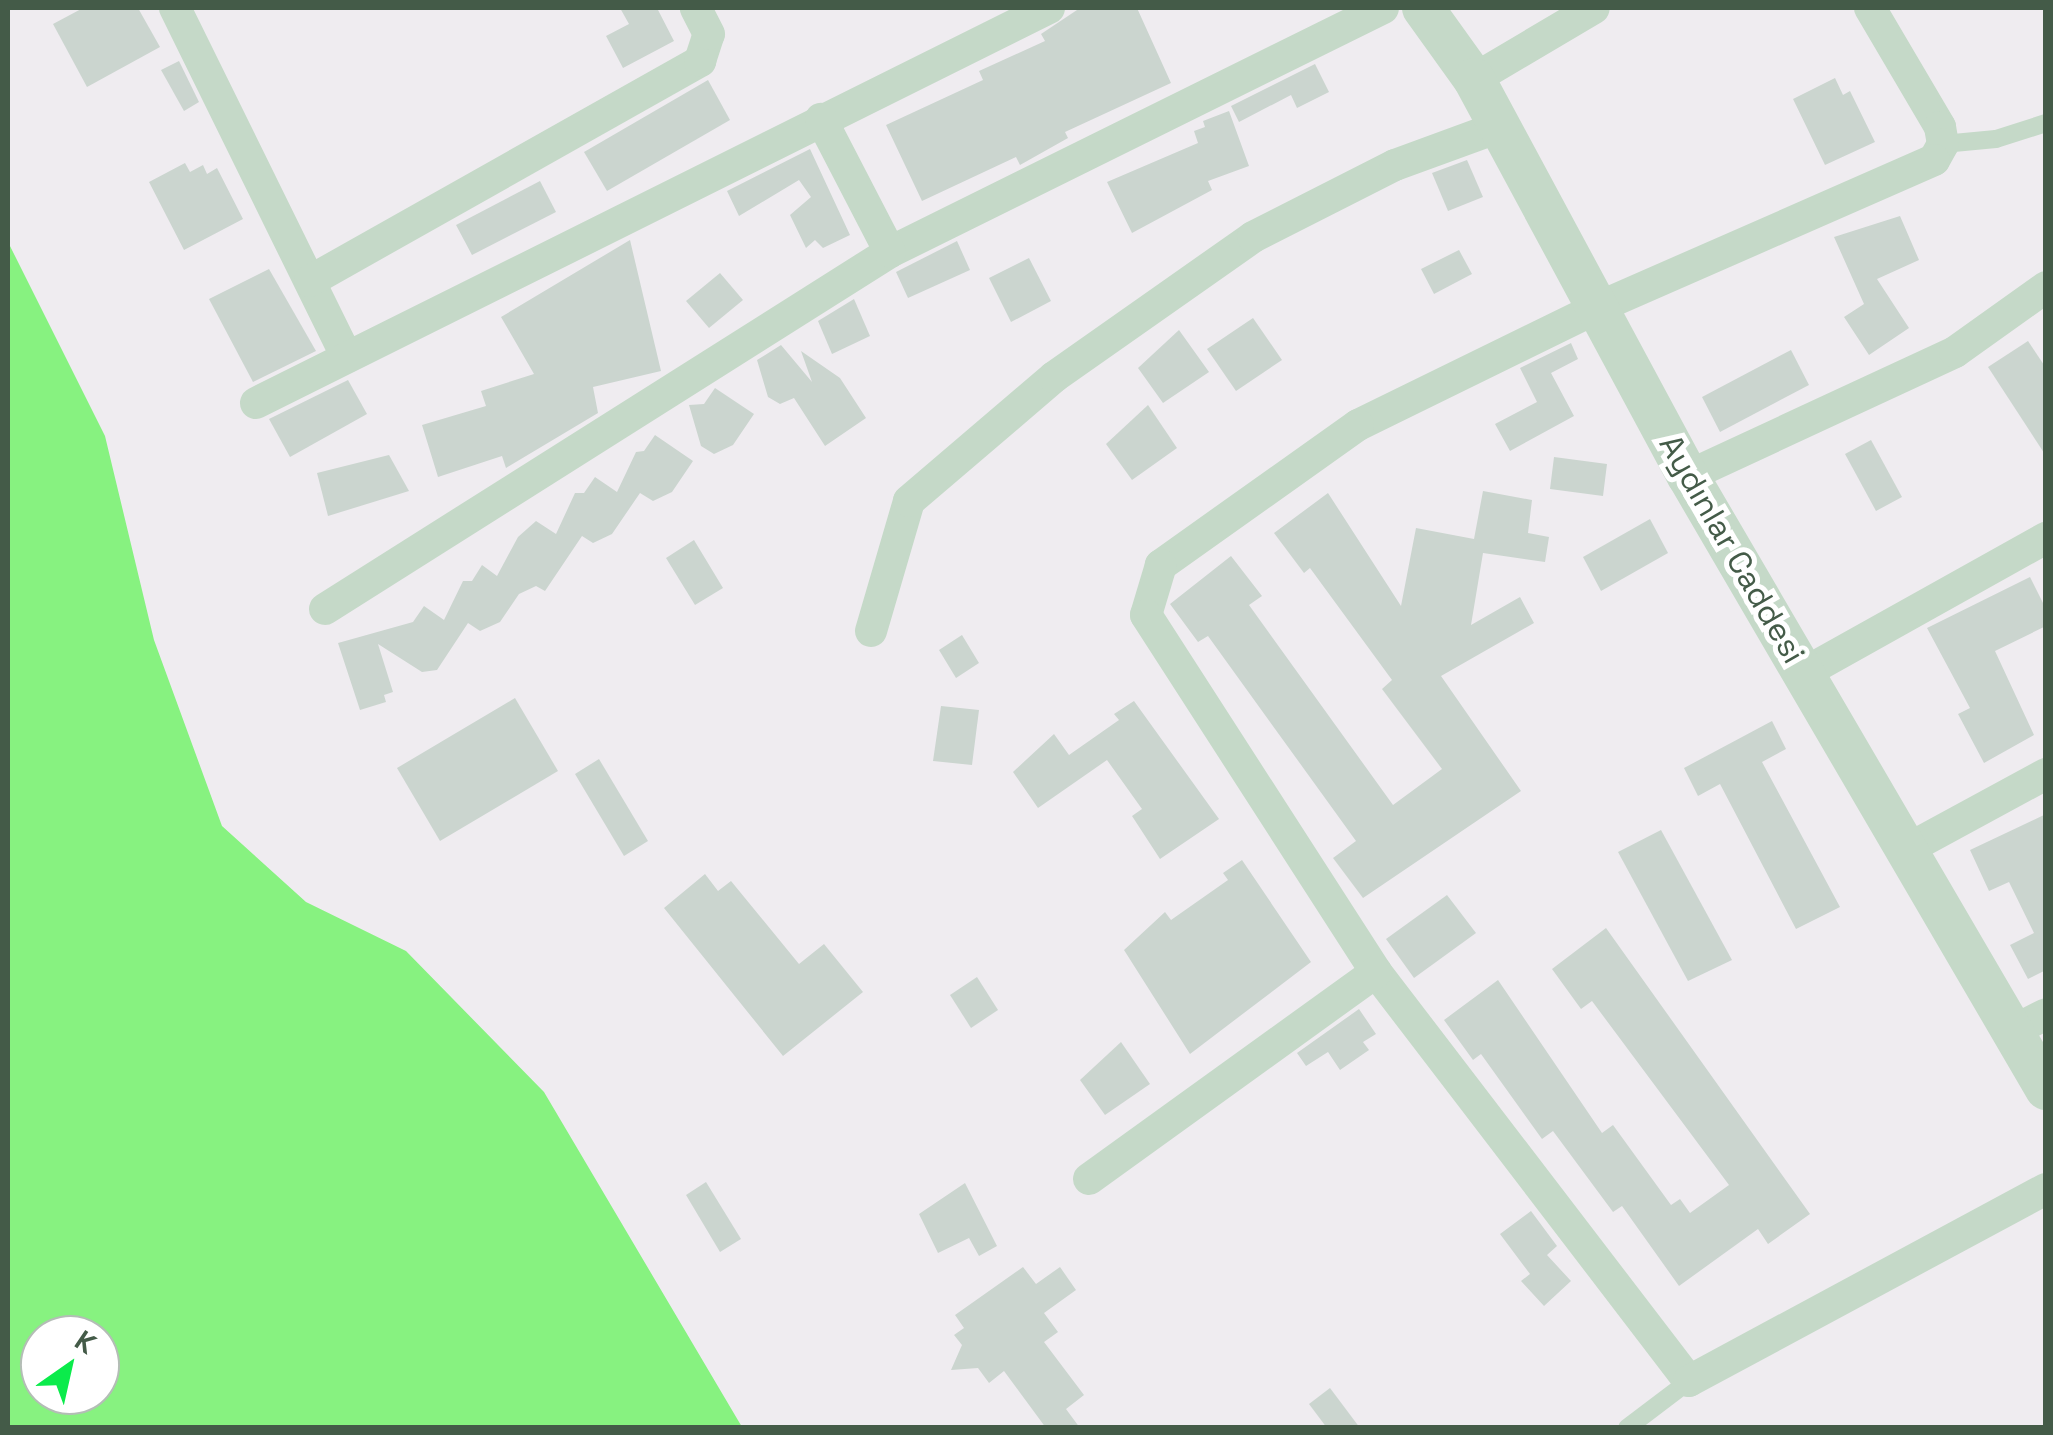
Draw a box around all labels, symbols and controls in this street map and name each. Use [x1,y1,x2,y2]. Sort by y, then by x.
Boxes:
street label: Aydınlar Caddesi [1651,428,1813,670]
north arrow [20,1315,120,1415]
text: K [68,1322,103,1362]

